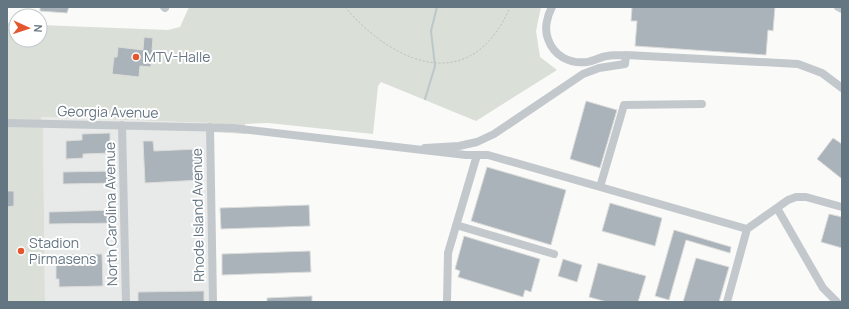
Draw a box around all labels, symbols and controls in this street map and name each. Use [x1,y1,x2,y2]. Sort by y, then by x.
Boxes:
north arrow [8,8,48,48]
text: N [31,24,46,33]
place label: MTV-Halle [144,47,211,66]
marker: MTV-Halle [131,52,141,62]
street label: Georgia Avenue [57,101,159,122]
street label: North Carolina Avenue [100,142,121,286]
street label: Rhode Island Avenue [187,148,208,282]
place label: Stadion Pirmasens [29,233,96,268]
marker: Stadion Pirmasens [16,246,26,256]

